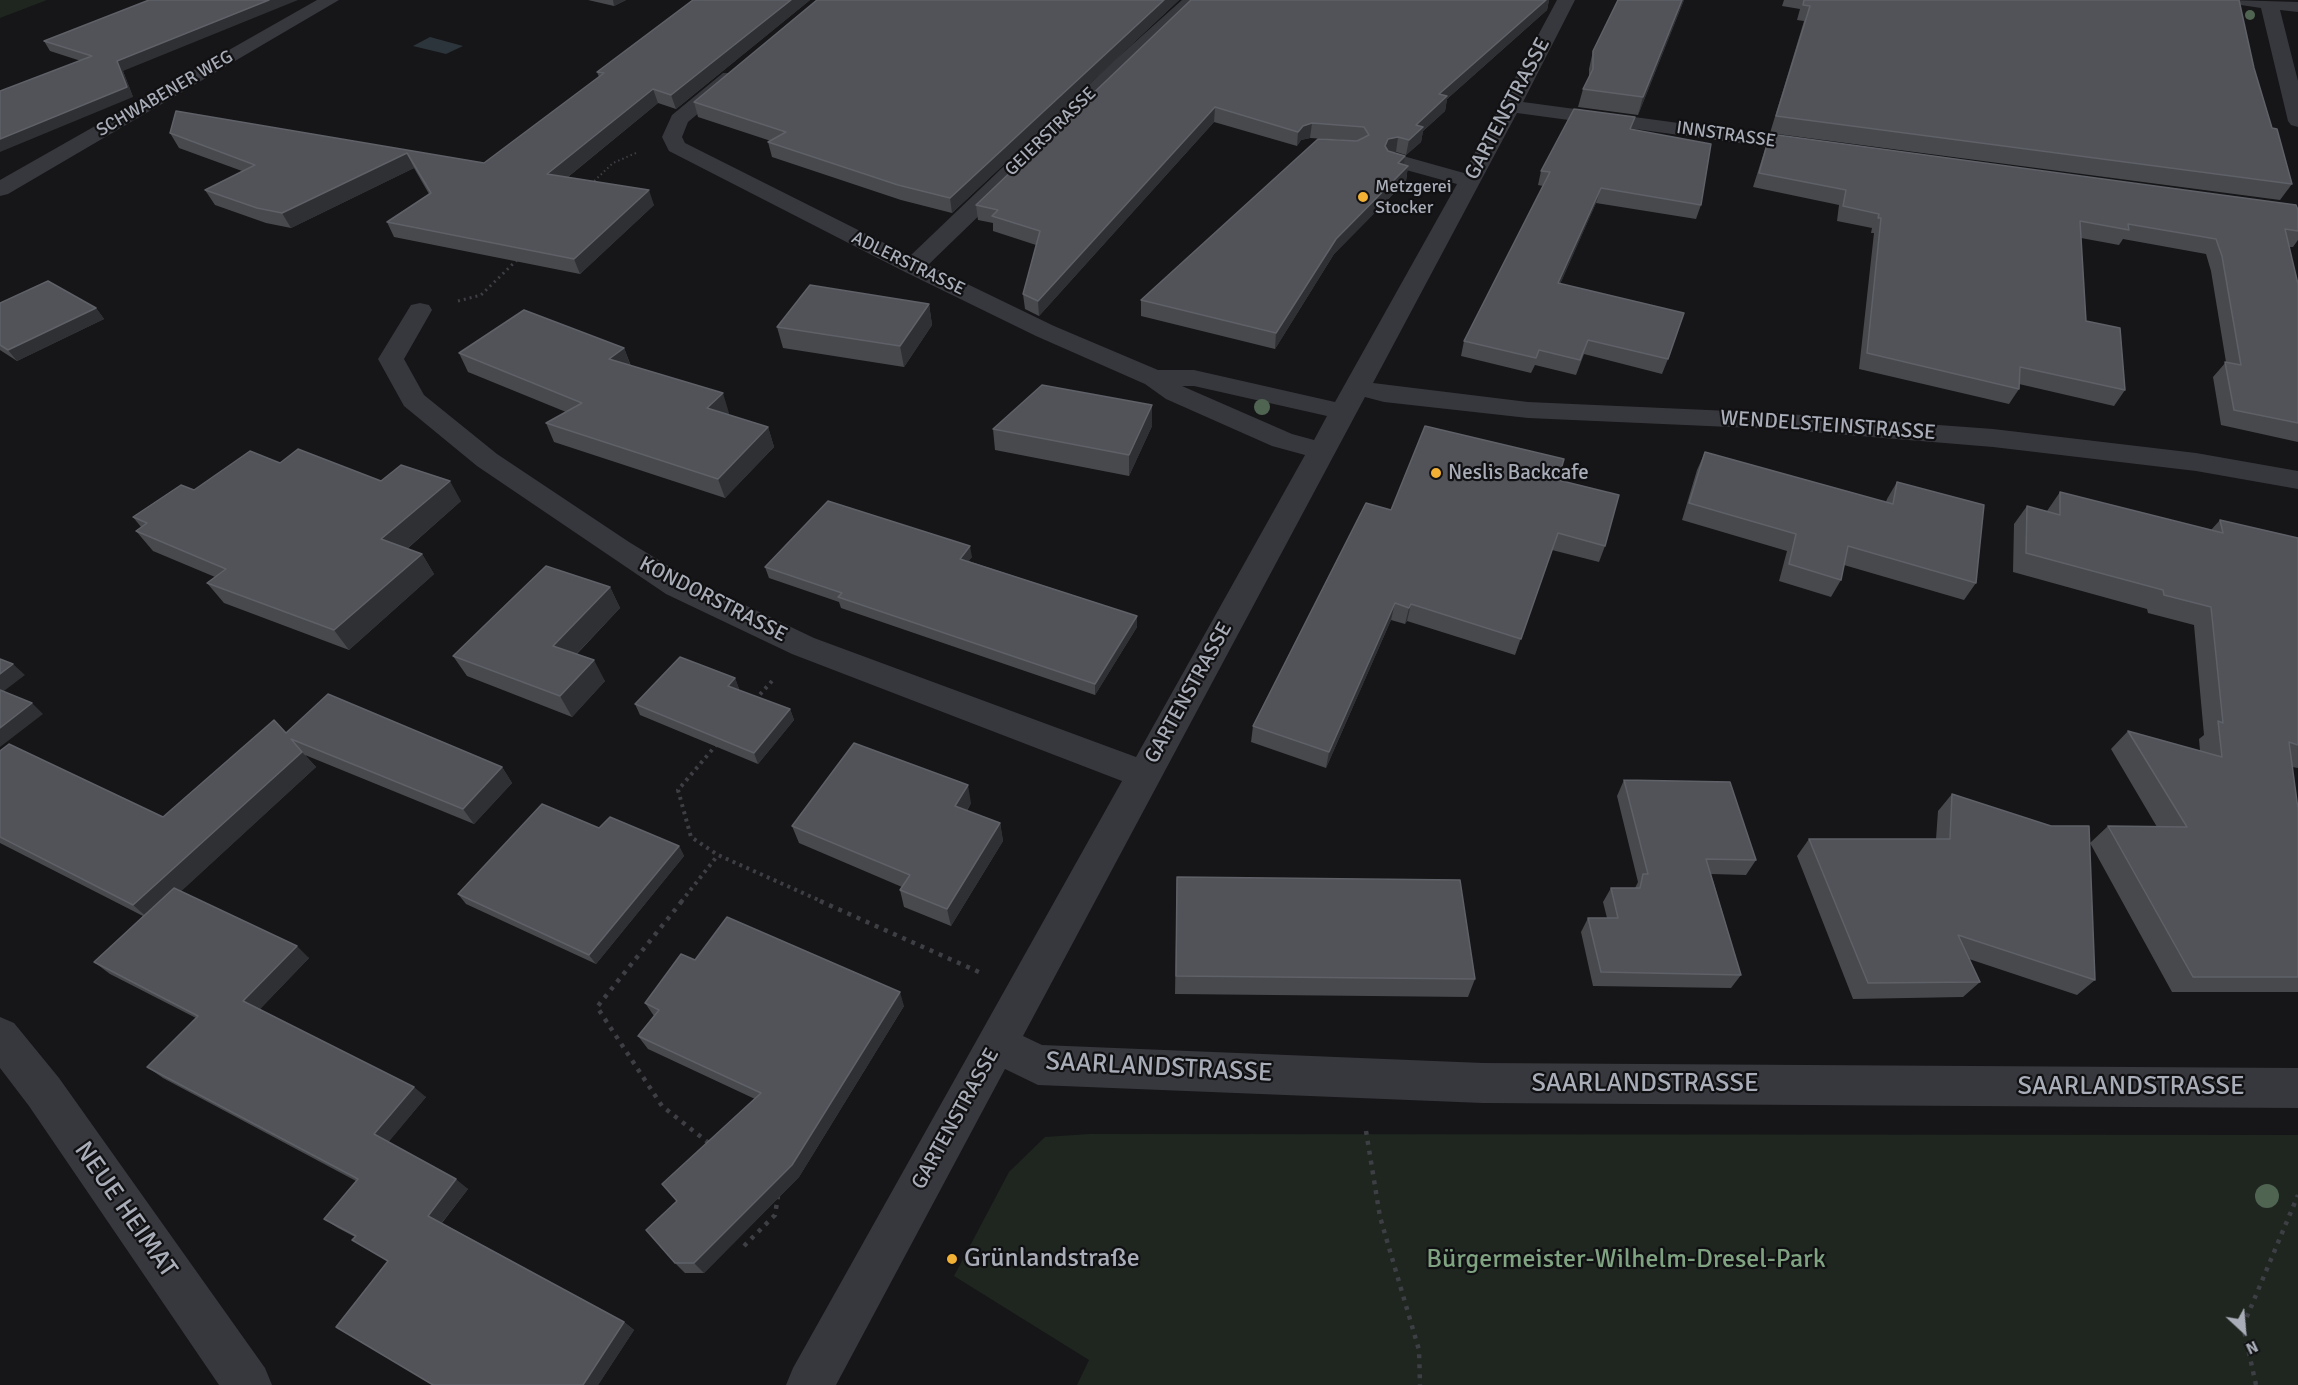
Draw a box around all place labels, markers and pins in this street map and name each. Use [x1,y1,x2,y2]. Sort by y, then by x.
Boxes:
place label: Metzgerei Stocker [1375,176,1452,219]
marker: Metzgerei Stocker [1356,190,1370,204]
place label: Neslis Backcafe [1448,460,1589,486]
marker: Neslis Backcafe [1429,466,1443,480]
place label: Grünlandstraße [964,1243,1140,1275]
marker: Grünlandstraße [945,1252,959,1266]

